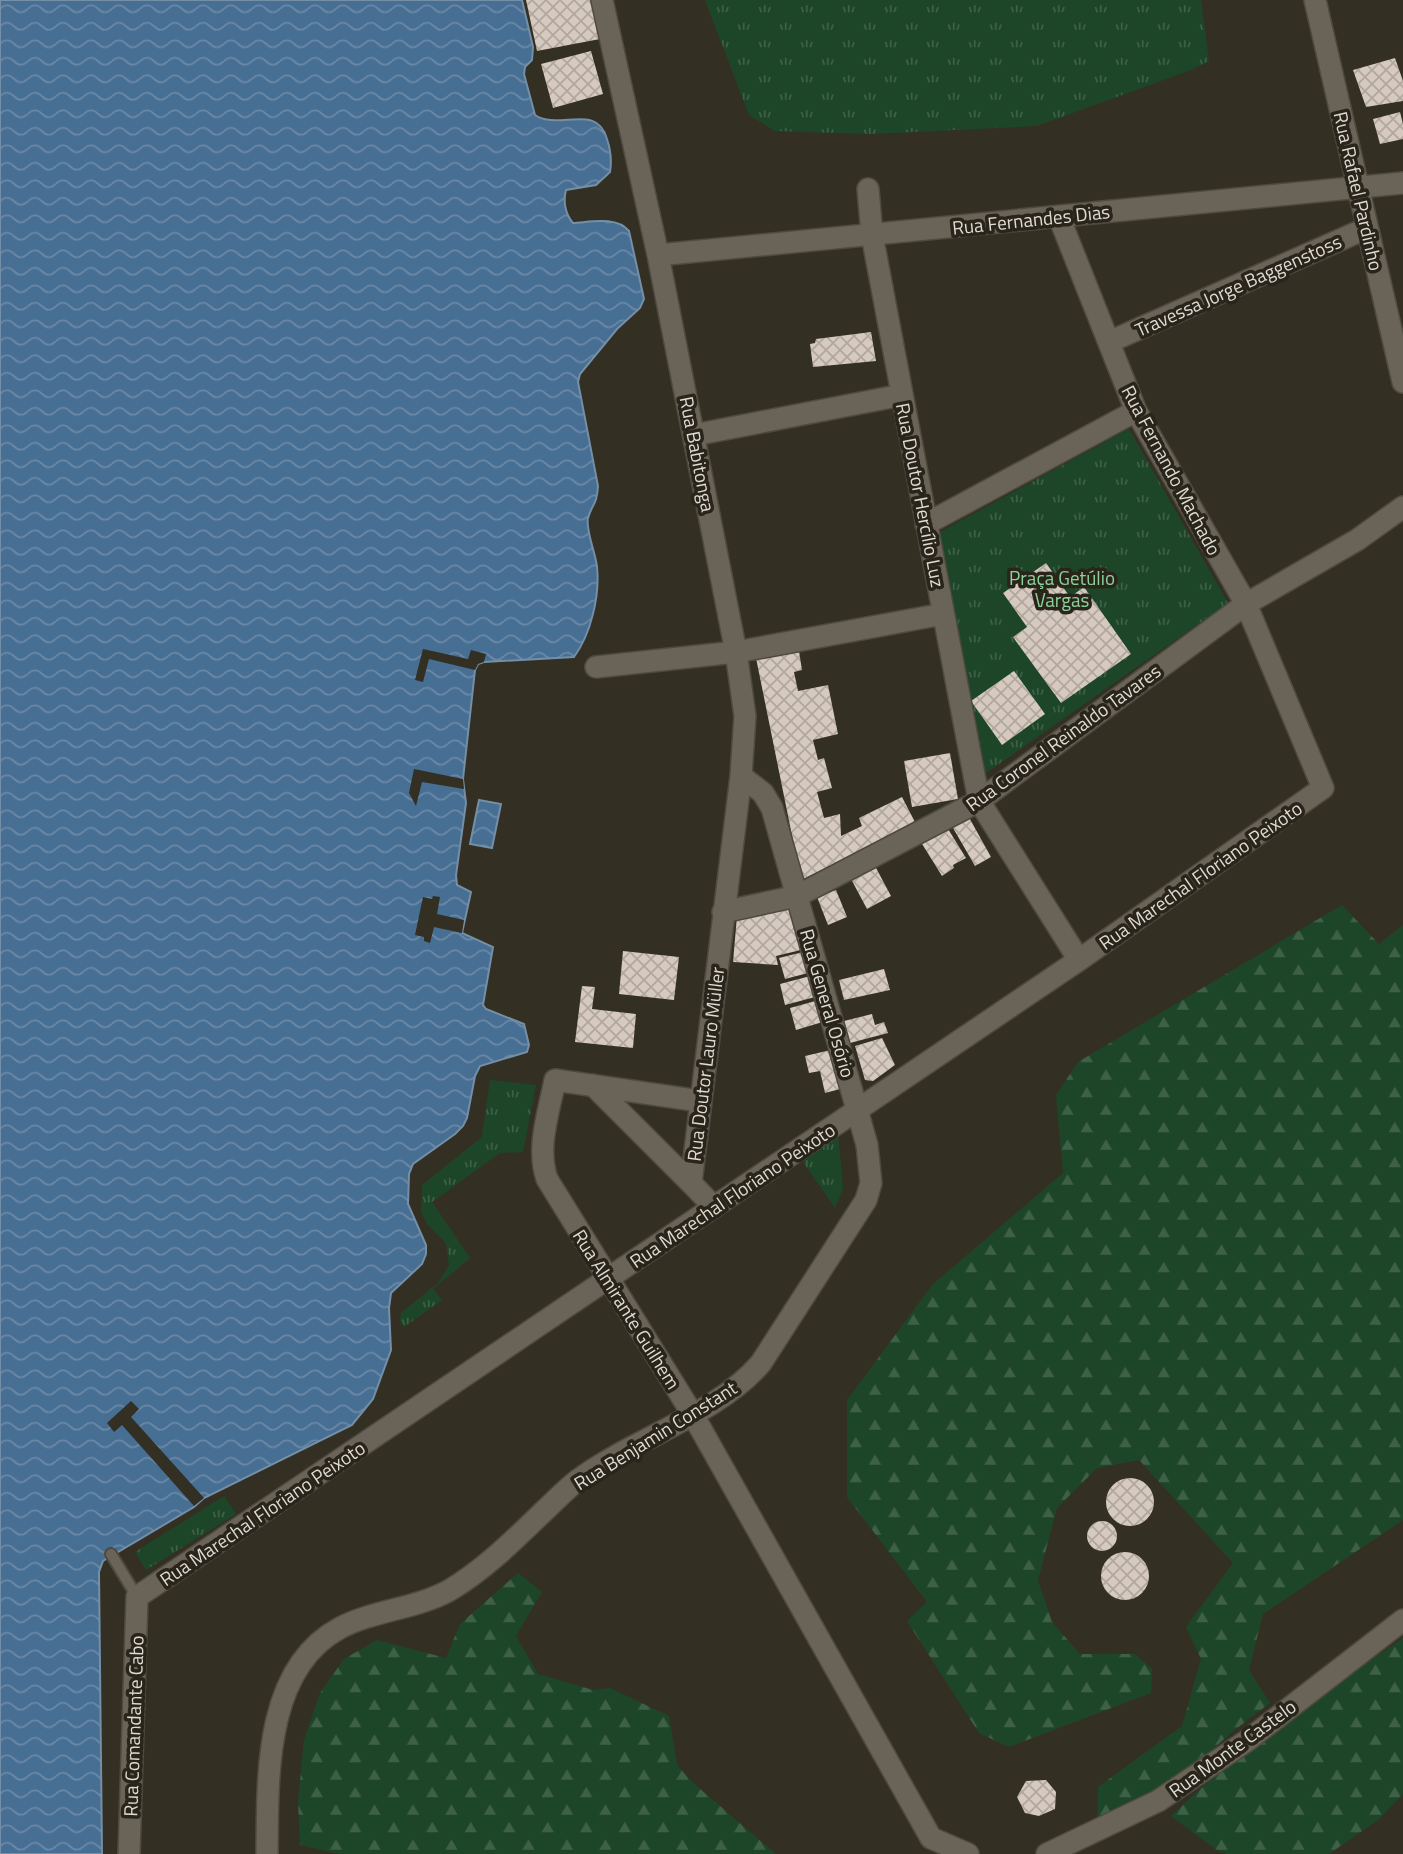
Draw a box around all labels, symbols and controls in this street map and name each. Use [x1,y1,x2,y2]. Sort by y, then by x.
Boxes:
street label: Rua Rafael Pardinho [1327,109,1391,273]
street label: Rua Fernandes Dias [951,196,1112,242]
street label: Travessa Jorge Baggenstoss [1130,226,1346,344]
street label: Rua Fernando Machado [1115,380,1229,560]
street label: Rua Babitonga [673,394,723,515]
street label: Rua Doutor Hercílio Luz [889,400,953,590]
park label: Praça Getúlio Vargas [1009,563,1115,614]
street label: Rua Coronel Reinaldo Tavares [959,656,1167,818]
street label: Rua Marechal Floriano Peixoto [1092,794,1308,956]
street label: Rua General Osório [793,925,863,1081]
street label: Rua Doutor Lauro Müller [679,965,731,1163]
street label: Rua Marechal Floriano Peixoto [623,1115,841,1275]
street label: Rua Almirante Guilhem [566,1223,688,1395]
street label: Rua Benjamin Constant [568,1373,742,1497]
street label: Rua Marechal Floriano Peixoto [153,1433,371,1593]
street label: Rua Comandante Cabo [115,1635,151,1817]
street label: Rua Monte Castelo [1162,1692,1302,1804]

